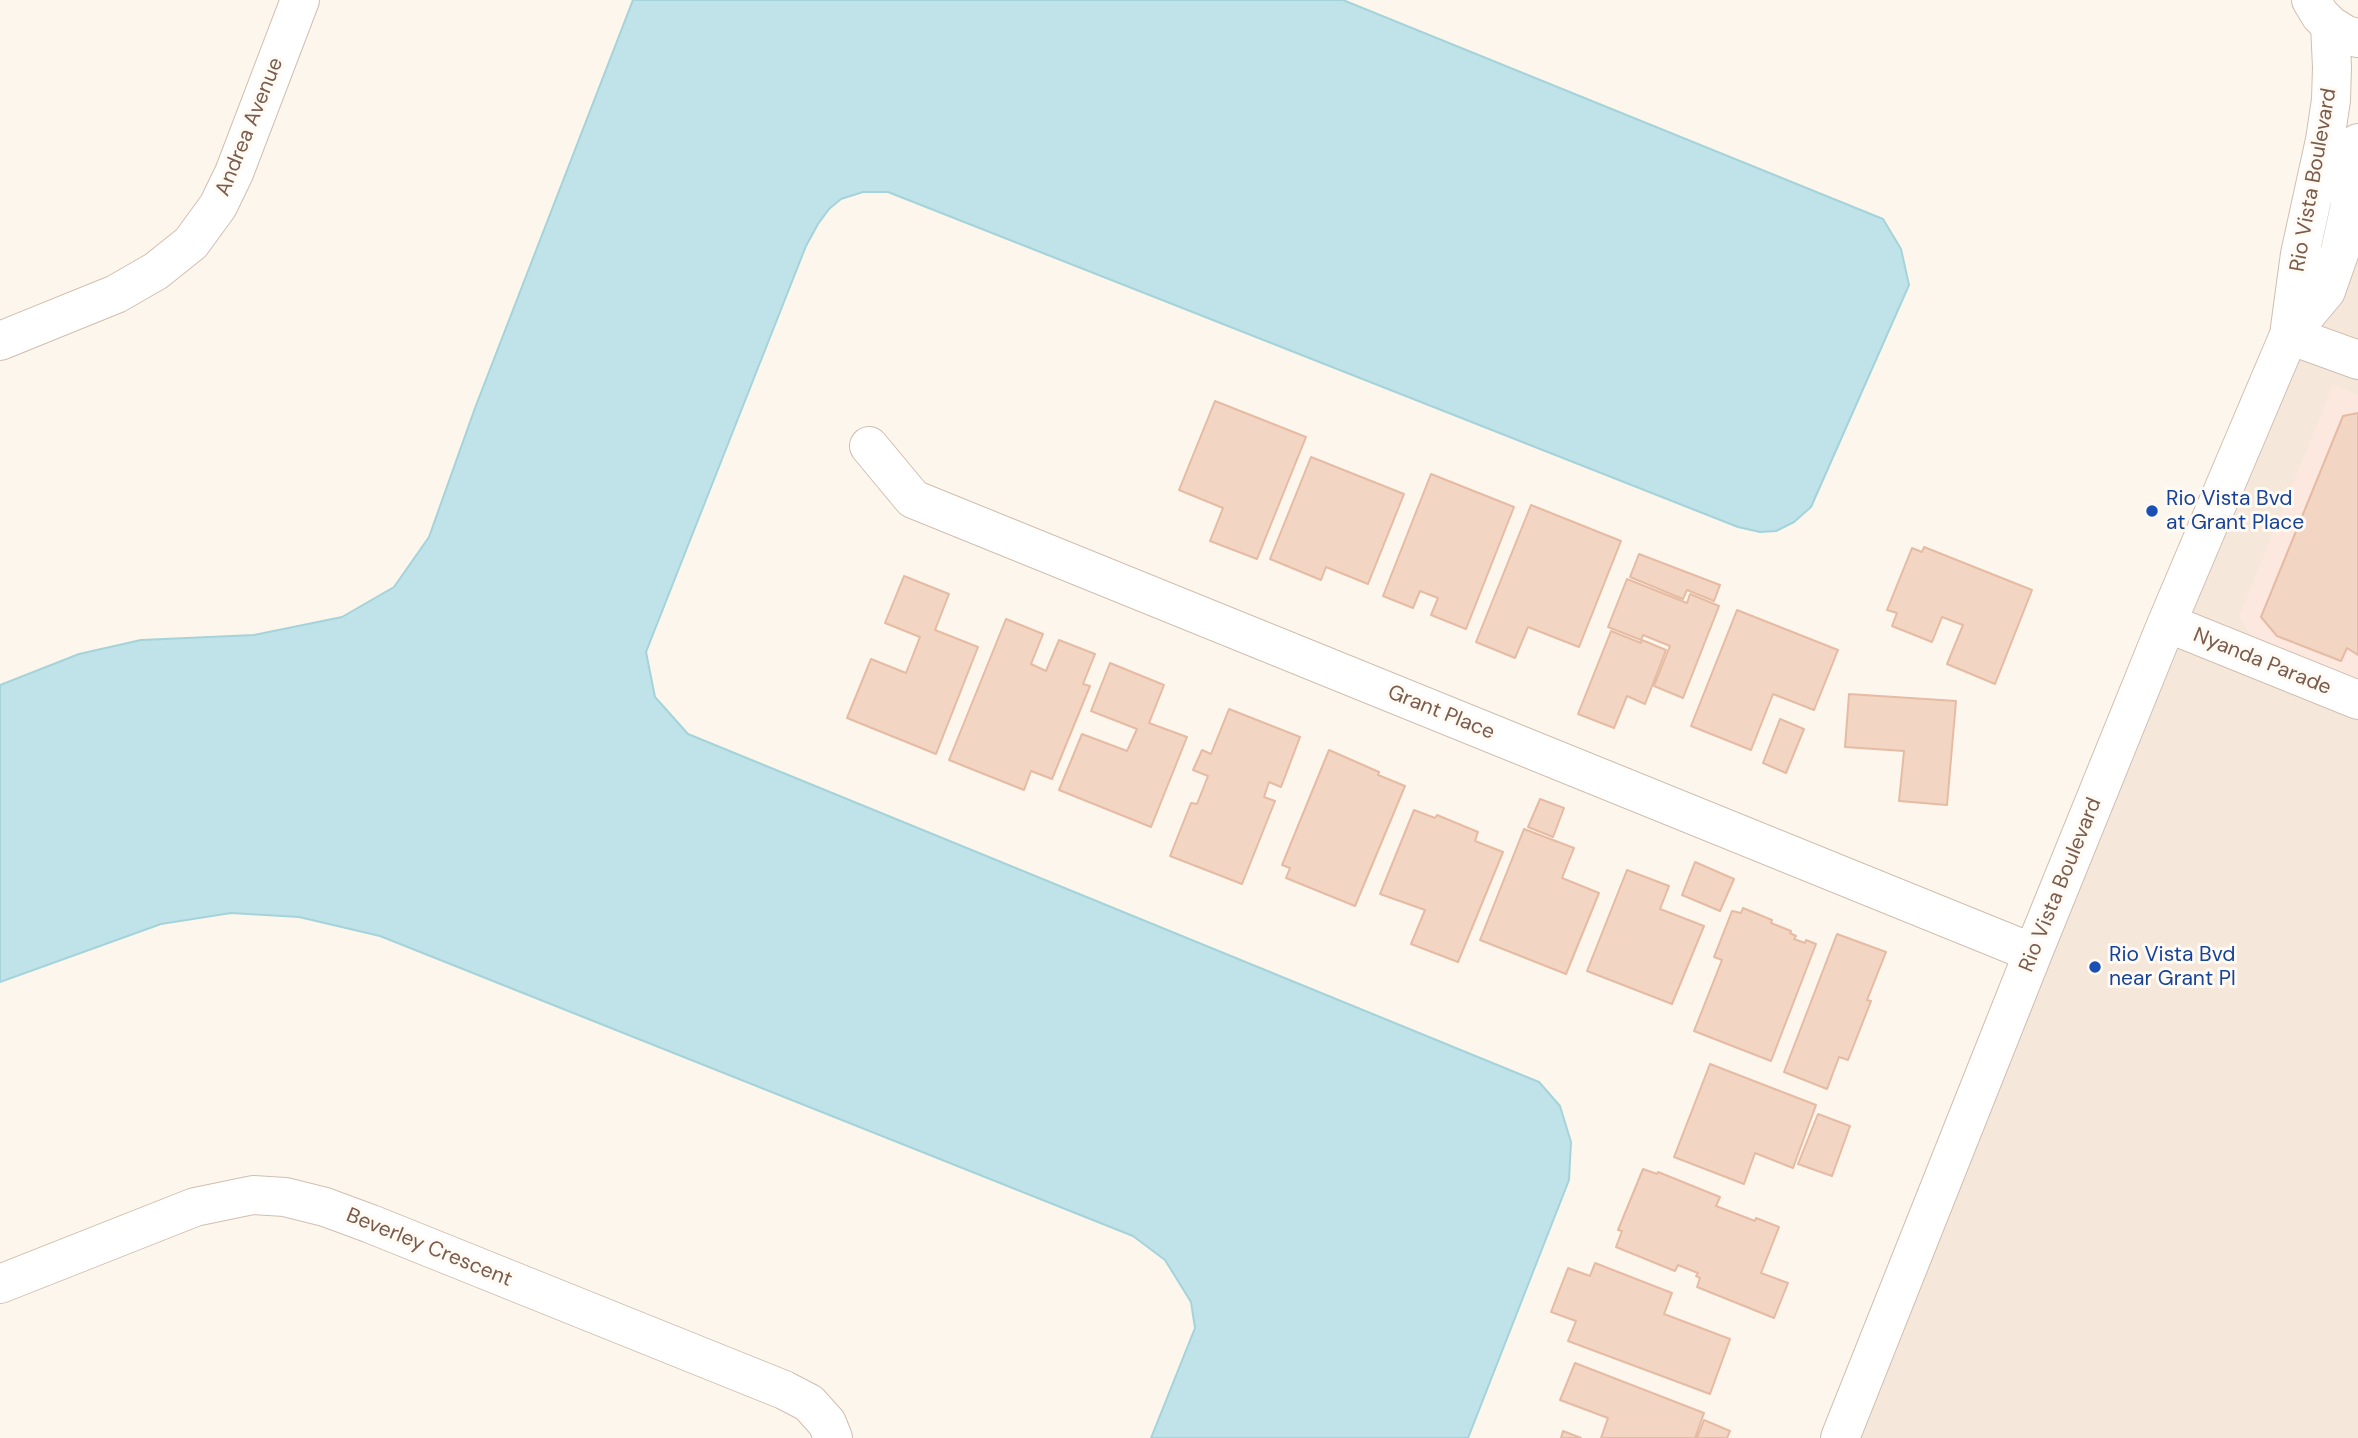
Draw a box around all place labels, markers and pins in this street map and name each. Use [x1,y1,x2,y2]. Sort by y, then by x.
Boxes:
place label: Rio Vista Bvd at Grant Place [2166,486,2304,536]
marker: Rio Vista Bvd at Grant Place [2144,503,2160,519]
place label: Rio Vista Bvd near Grant Pl [2109,942,2236,992]
marker: Rio Vista Bvd near Grant Pl [2087,959,2103,975]

